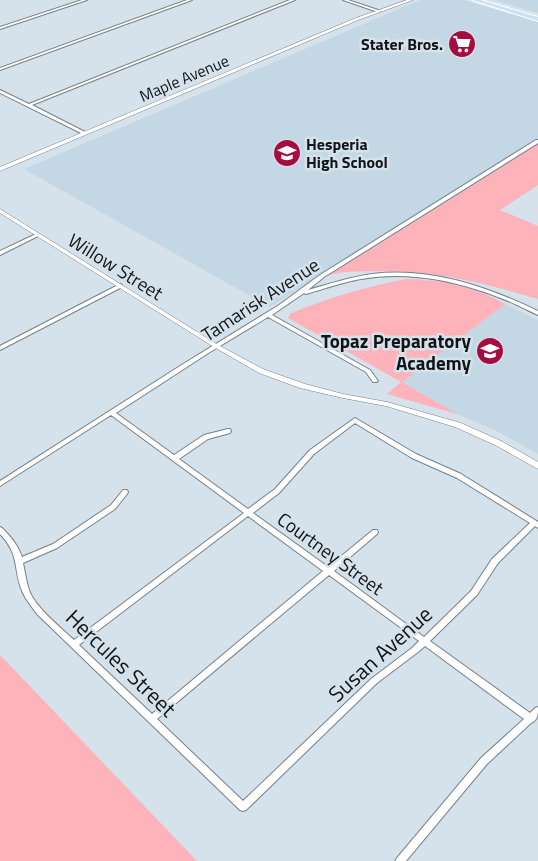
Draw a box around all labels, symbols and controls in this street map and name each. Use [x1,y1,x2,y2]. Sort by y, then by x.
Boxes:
supermarket icon: Stater Bros. [447,29,477,59]
place label: Stater Bros. [361,32,443,56]
street label: Maple Avenue [135,48,233,108]
place label: Hesperia High School [306,132,388,174]
school or university icon: Hesperia High School [272,138,302,168]
street label: Willow Street [63,225,169,307]
street label: Tamarisk Avenue [195,250,325,348]
place label: Topaz Preparatory Academy [321,326,471,377]
school or university icon: Topaz Preparatory Academy [475,336,505,366]
street label: Courtney Street [272,504,391,602]
street label: Susan Avenue [320,598,440,710]
street label: Hercules Street [58,601,184,725]

